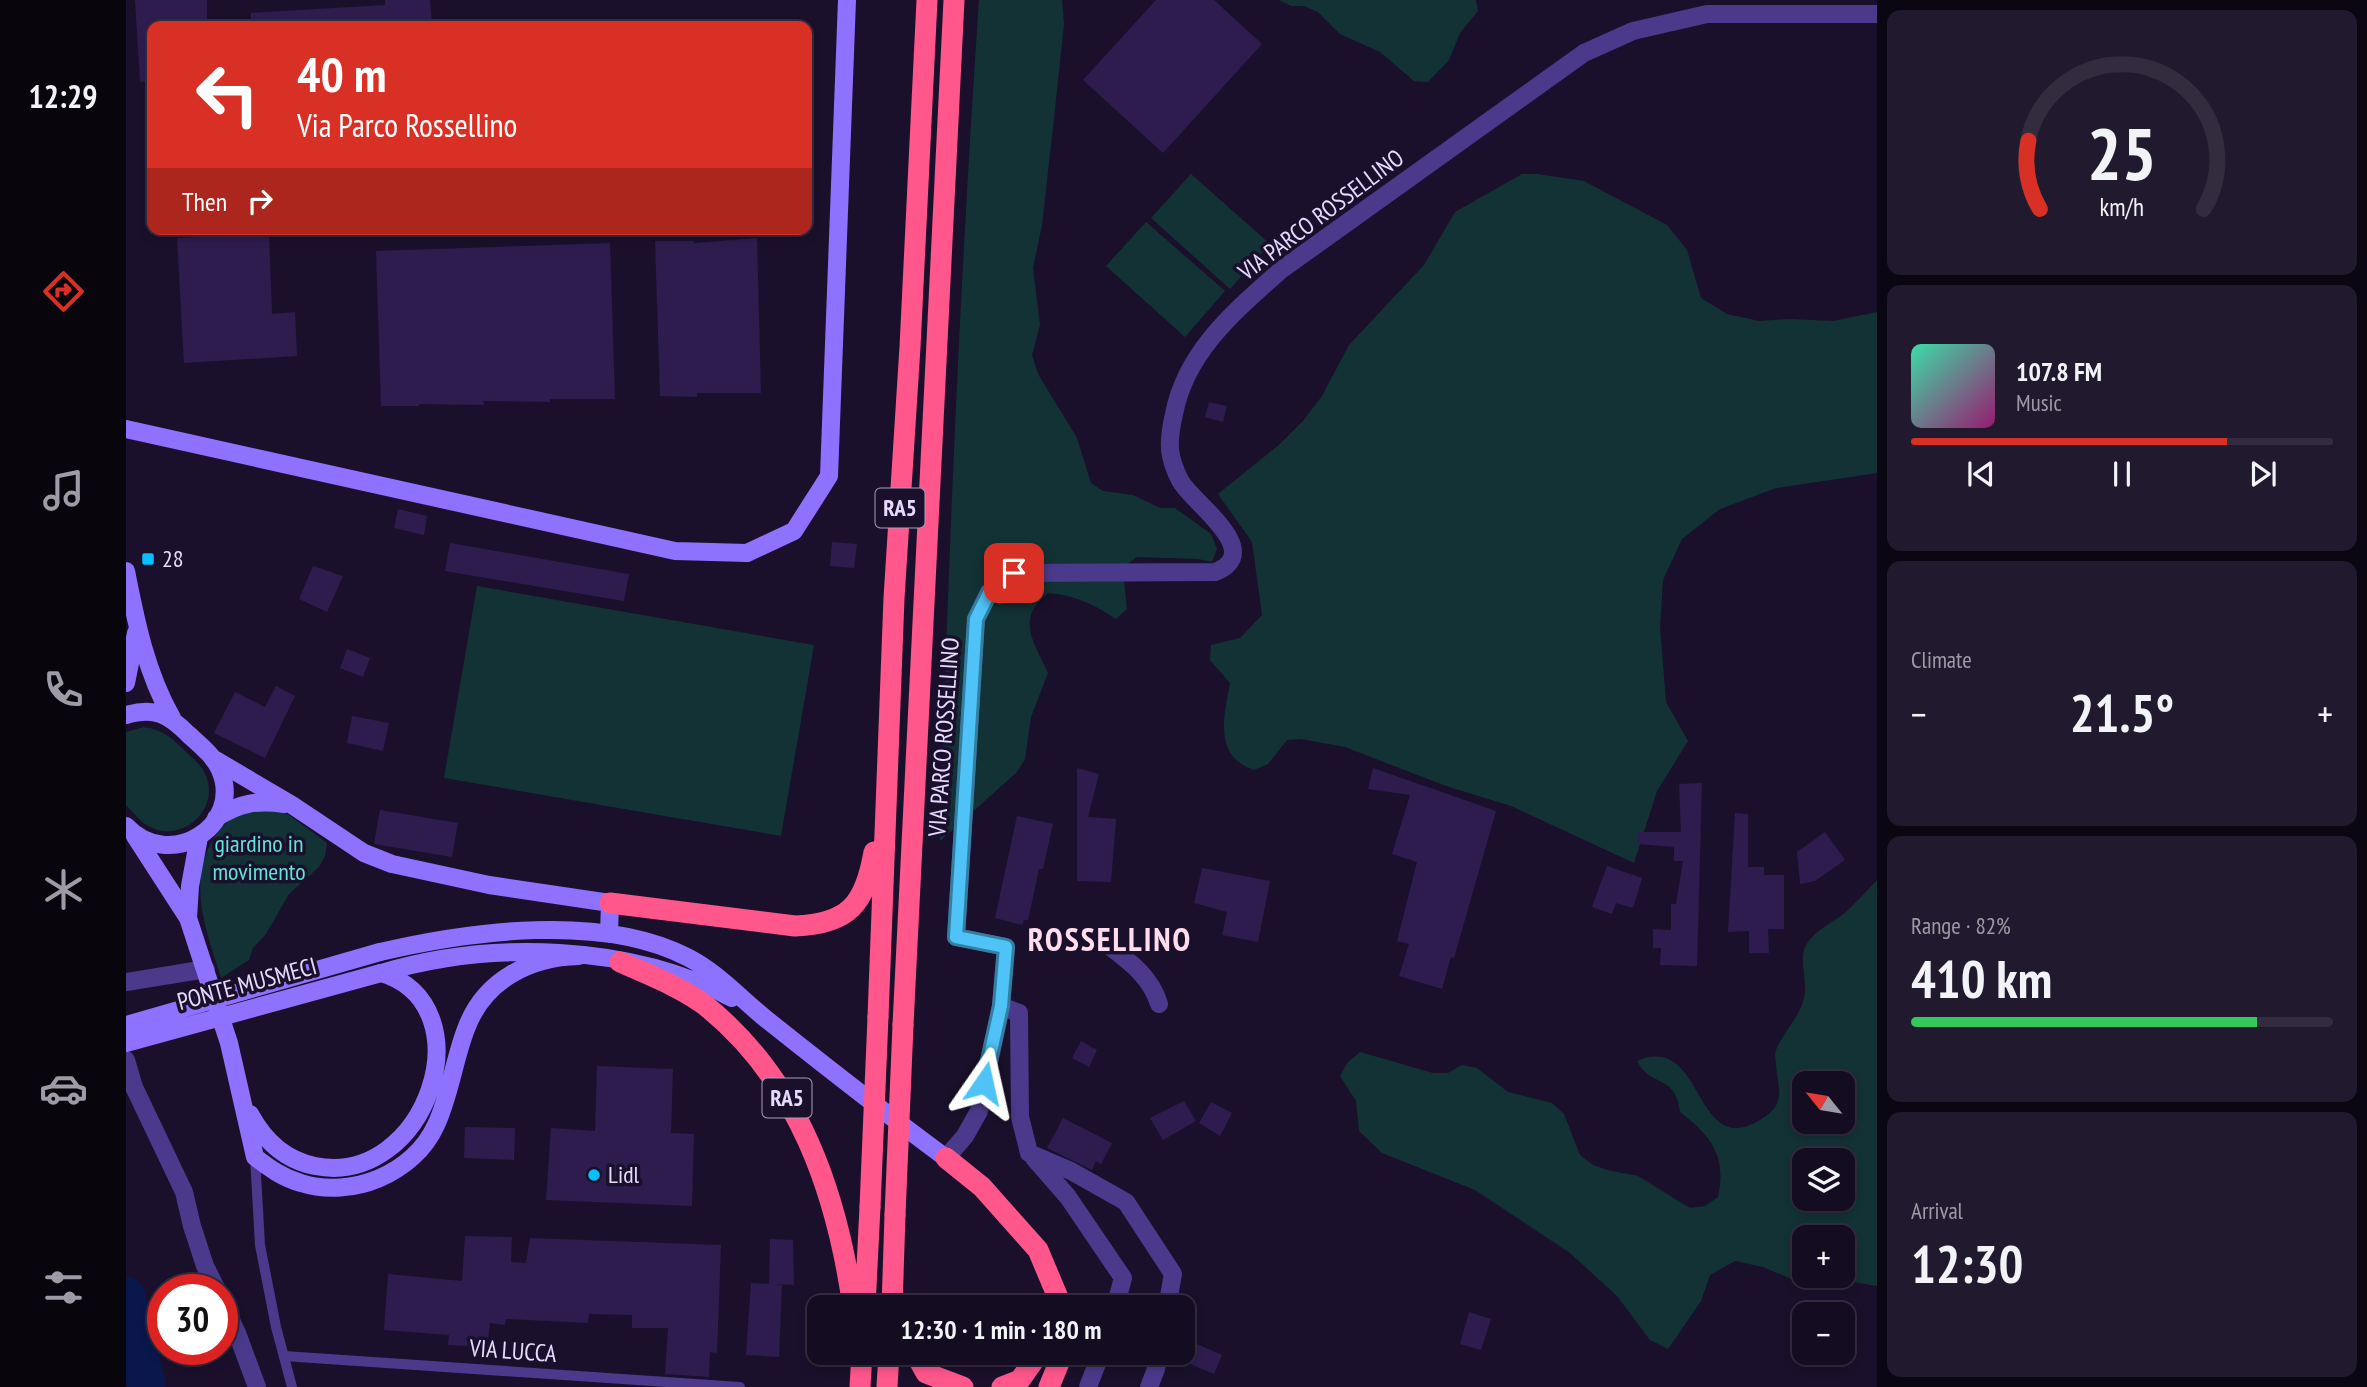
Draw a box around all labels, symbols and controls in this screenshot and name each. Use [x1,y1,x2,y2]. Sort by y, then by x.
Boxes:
text: 40 m [297,42,386,106]
icon: left [182,49,273,140]
text: 12:29 [28,75,98,117]
text: Via Parco Rossellino [297,104,517,146]
text: 25 [2087,105,2157,199]
street label: VIA PARCO ROSSELLINO [1231,142,1410,288]
icon: right [241,182,279,220]
text: Then [182,185,227,218]
text: km/h [2100,191,2144,223]
icon: directions [39,267,88,316]
text: 107.8 FM [2016,355,2102,388]
text: Music [2016,388,2062,417]
icon: previous [1962,455,2000,493]
icon: pause [2103,455,2141,493]
icon: next [2244,455,2282,493]
icon: music [39,466,88,515]
road number: RA5 [876,488,924,528]
place label: 28 [162,543,184,574]
pin [984,543,1044,603]
marker: 28 [140,551,156,567]
icon: arrive [995,554,1033,592]
street label: VIA PARCO ROSSELLINO [921,636,966,838]
text: Climate [1911,645,1972,674]
icon: phone [39,665,88,714]
text: 21.5° [2070,679,2174,746]
text: − [1911,689,1927,738]
text: + [2317,689,2333,738]
park label: giardino in movimento [212,828,306,887]
icon: climate [39,865,88,914]
text: Range · 82% [1911,911,2011,940]
district label: ROSSELLINO [1028,918,1192,960]
text: 410 km [1911,945,2052,1012]
street label: PONTE MUSMECI [174,950,320,1017]
position arrow [947,1046,1021,1120]
icon: car [39,1064,88,1113]
north arrow [1792,1071,1855,1134]
map controls [1792,1071,1855,1365]
road number: RA5 [762,1078,812,1118]
button: layers [1792,1148,1855,1211]
place label: Lidl [608,1159,640,1190]
marker: Lidl [586,1167,602,1183]
text: Arrival [1911,1196,1963,1225]
button: + [1792,1225,1855,1288]
text: 12:30 [1911,1230,2023,1297]
icon: filters [39,1263,88,1312]
speed limit sign: 30 [147,1274,238,1365]
button: − [1792,1302,1855,1365]
text: 12:30 · 1 min · 180 m [901,1313,1101,1346]
street label: VIA LUCCA [468,1332,558,1369]

